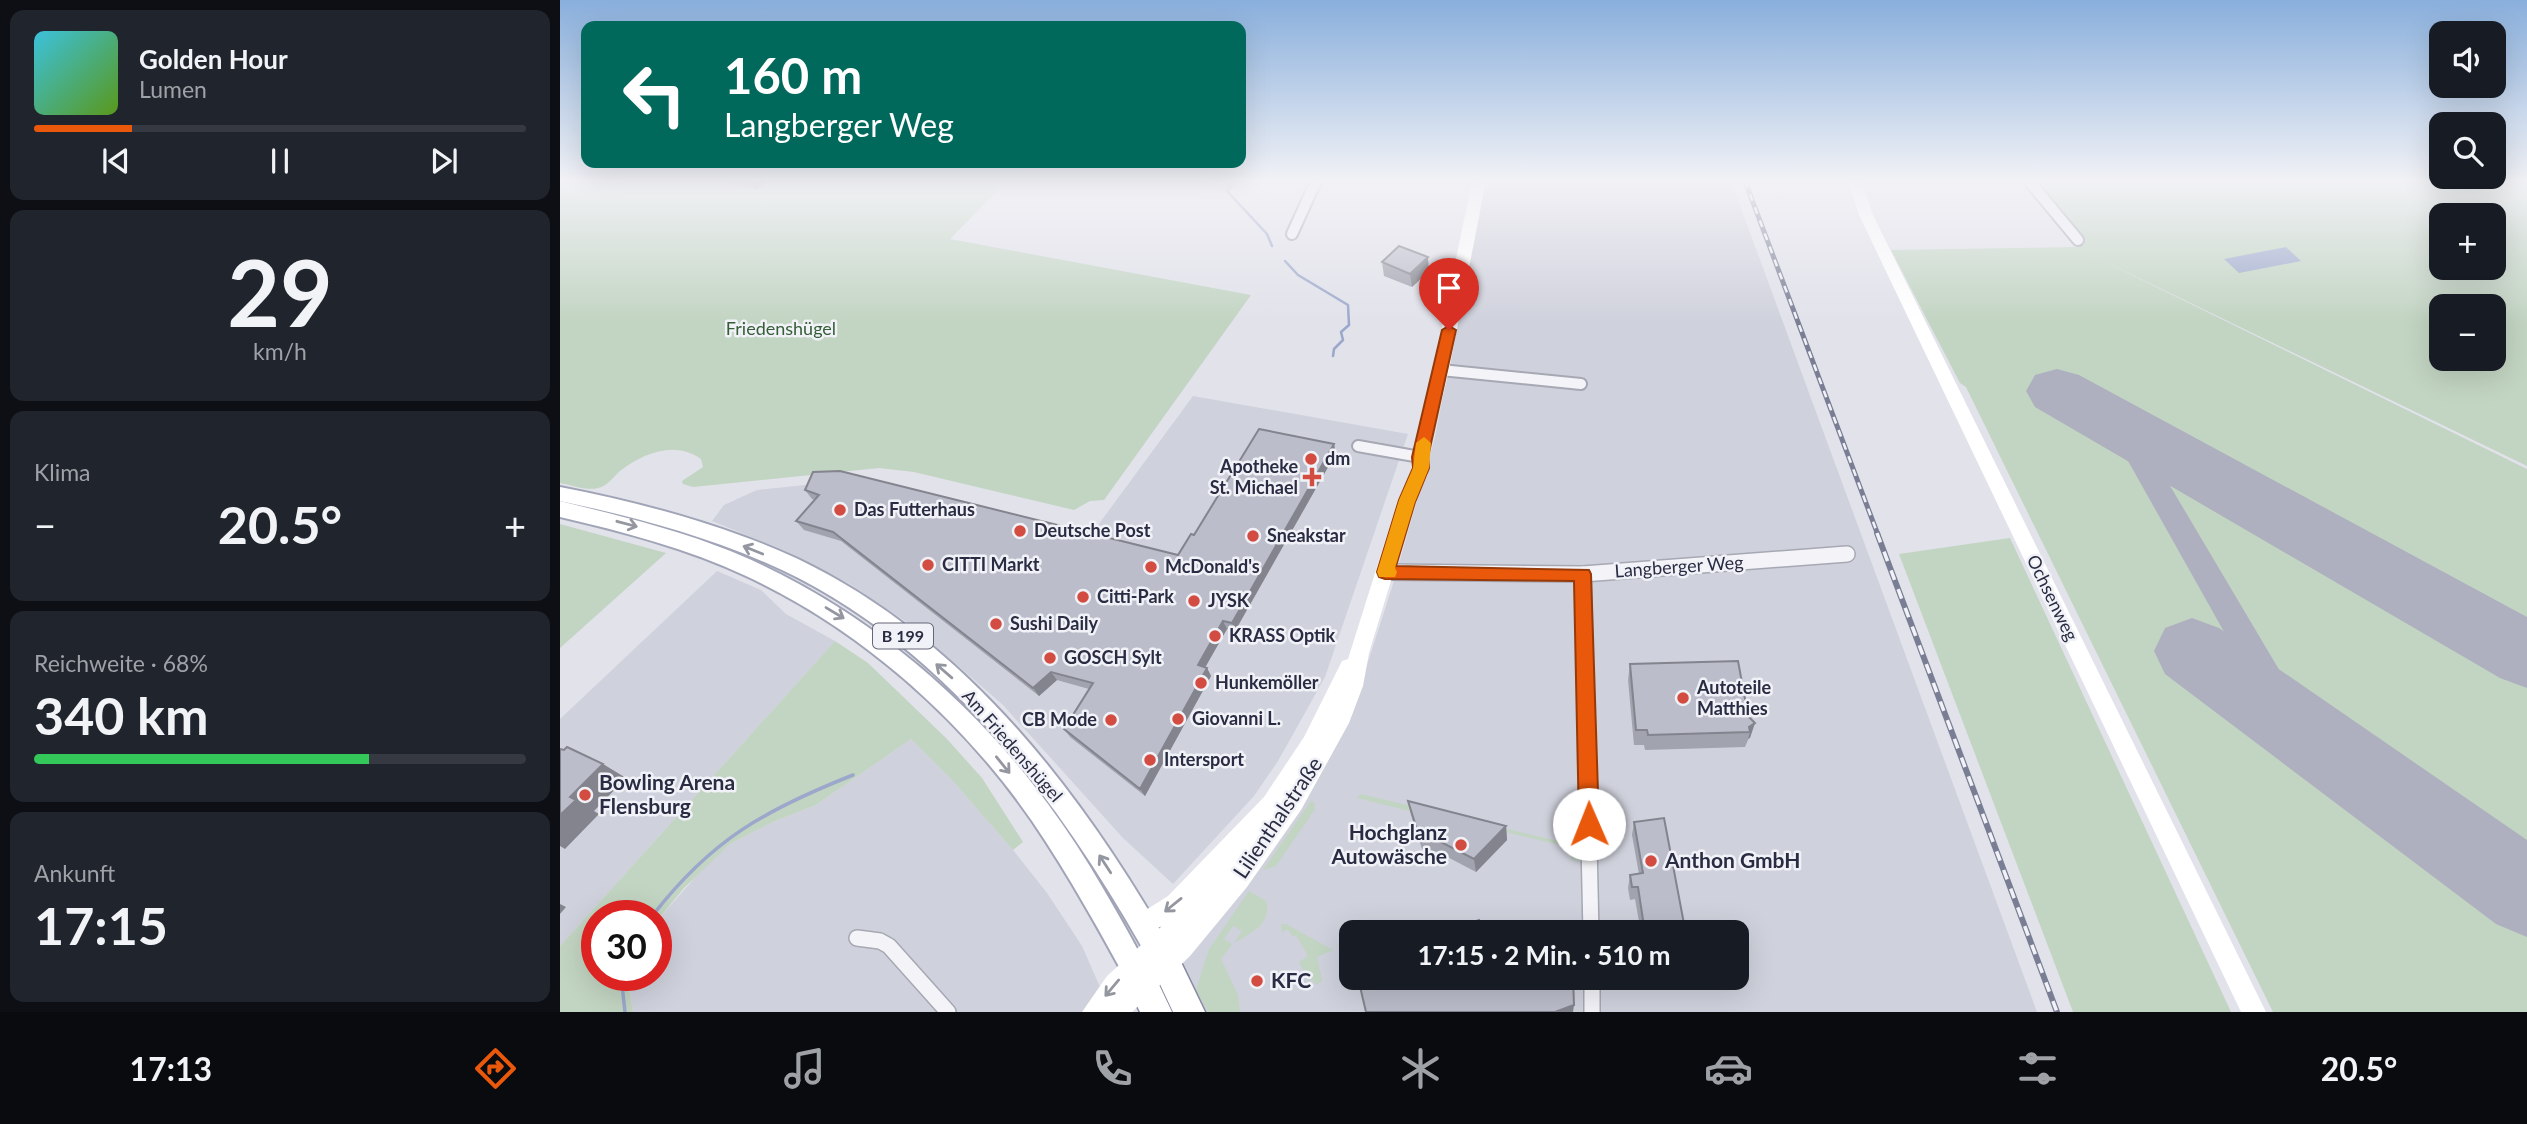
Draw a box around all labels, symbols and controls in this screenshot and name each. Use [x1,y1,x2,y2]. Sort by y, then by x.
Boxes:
map controls [2429,21,2506,371]
button: sound [2429,21,2506,98]
text: Golden Hour [139,43,288,75]
text: 160 m [724,46,862,104]
icon: left [609,49,700,140]
text: Lumen [139,75,207,103]
text: Langberger Weg [724,105,954,144]
button: search [2429,112,2506,189]
icon: previous [97,142,135,180]
icon: pause [261,142,299,180]
icon: next [425,142,463,180]
button: + [2429,203,2506,280]
text: 29 [227,237,333,346]
pin [1419,258,1479,330]
icon: arrive [1430,269,1468,307]
button: − [2429,294,2506,371]
park label: Friedenshügel [726,317,836,339]
text: km/h [253,337,307,365]
place label: dm [1325,447,1350,469]
marker: dm [1303,451,1319,467]
place label: Apotheke St. Michael [1210,455,1298,498]
text: Klima [34,458,91,486]
marker: Apotheke St. Michael [1304,469,1320,485]
text: 20.5° [218,493,342,555]
place label: Das Futterhaus [854,498,975,520]
text: − [34,502,56,548]
text: + [504,502,526,548]
marker: Das Futterhaus [832,502,848,518]
one-way arrow [615,519,637,532]
place label: Deutsche Post [1034,519,1151,541]
marker: Deutsche Post [1012,523,1028,539]
place label: Sneakstar [1267,524,1346,546]
marker: Sneakstar [1245,528,1261,544]
one-way arrow [743,542,764,555]
street label: Langberger Weg [1614,551,1744,581]
street label: Ochsenweg [2023,551,2083,644]
place label: CITTI Markt [942,553,1040,575]
place label: McDonald's [1165,555,1260,577]
marker: CITTI Markt [920,557,936,573]
marker: McDonald's [1143,559,1159,575]
place label: Citti-Park [1097,585,1174,607]
marker: Citti-Park [1075,589,1091,605]
place label: JYSK [1208,589,1250,611]
marker: JYSK [1186,593,1202,609]
one-way arrow [825,606,844,621]
place label: Sushi Daily [1010,612,1099,634]
marker: Sushi Daily [988,616,1004,632]
road number: B 199 [873,624,933,649]
place label: KRASS Optik [1229,624,1336,646]
marker: KRASS Optik [1207,628,1223,644]
place label: GOSCH Sylt [1064,646,1162,668]
text: Reichweite · 68% [34,649,208,677]
marker: GOSCH Sylt [1042,650,1058,666]
one-way arrow [935,663,953,679]
place label: Hunkemöller [1215,671,1319,693]
marker: Hunkemöller [1193,675,1209,691]
place label: Autoteile Matthies [1696,676,1772,719]
text: 340 km [34,684,208,746]
street label: Am Friedenshügel [958,685,1068,806]
marker: Autoteile Matthies [1675,690,1691,706]
place label: Giovanni L. [1192,707,1281,729]
place label: CB Mode [1022,708,1097,730]
marker: Giovanni L. [1170,711,1186,727]
marker: CB Mode [1103,712,1119,728]
place label: Intersport [1164,748,1244,770]
marker: Intersport [1142,752,1158,768]
street label: Lilienthalstraße [1227,752,1327,883]
one-way arrow [995,756,1011,774]
place label: Bowling Arena Flensburg [599,769,735,818]
marker: Bowling Arena Flensburg [577,787,593,803]
position arrow [1552,787,1626,861]
place label: Hochglanz Autowäsche [1330,819,1447,868]
marker: Hochglanz Autowäsche [1453,837,1469,853]
place label: Anthon GmbH [1664,847,1800,872]
marker: Anthon GmbH [1643,853,1659,869]
one-way arrow [1097,855,1112,874]
text: Ankunft [34,859,115,887]
text: 17:15 [34,894,168,956]
one-way arrow [1164,896,1182,912]
speed limit sign: 30 [581,900,672,991]
text: 17:15 · 2 Min. · 510 m [1417,939,1671,971]
place label: KFC [1271,967,1311,992]
marker: KFC [1249,973,1265,989]
one-way arrow [1105,979,1120,997]
icon: directions [471,1044,520,1093]
icon: music [780,1044,829,1093]
icon: phone [1088,1044,1137,1093]
icon: climate [1396,1044,1445,1093]
icon: car [1704,1044,1753,1093]
icon: filters [2013,1044,2062,1093]
text: 17:13 [130,1049,212,1088]
text: 20.5° [2321,1049,2397,1088]

